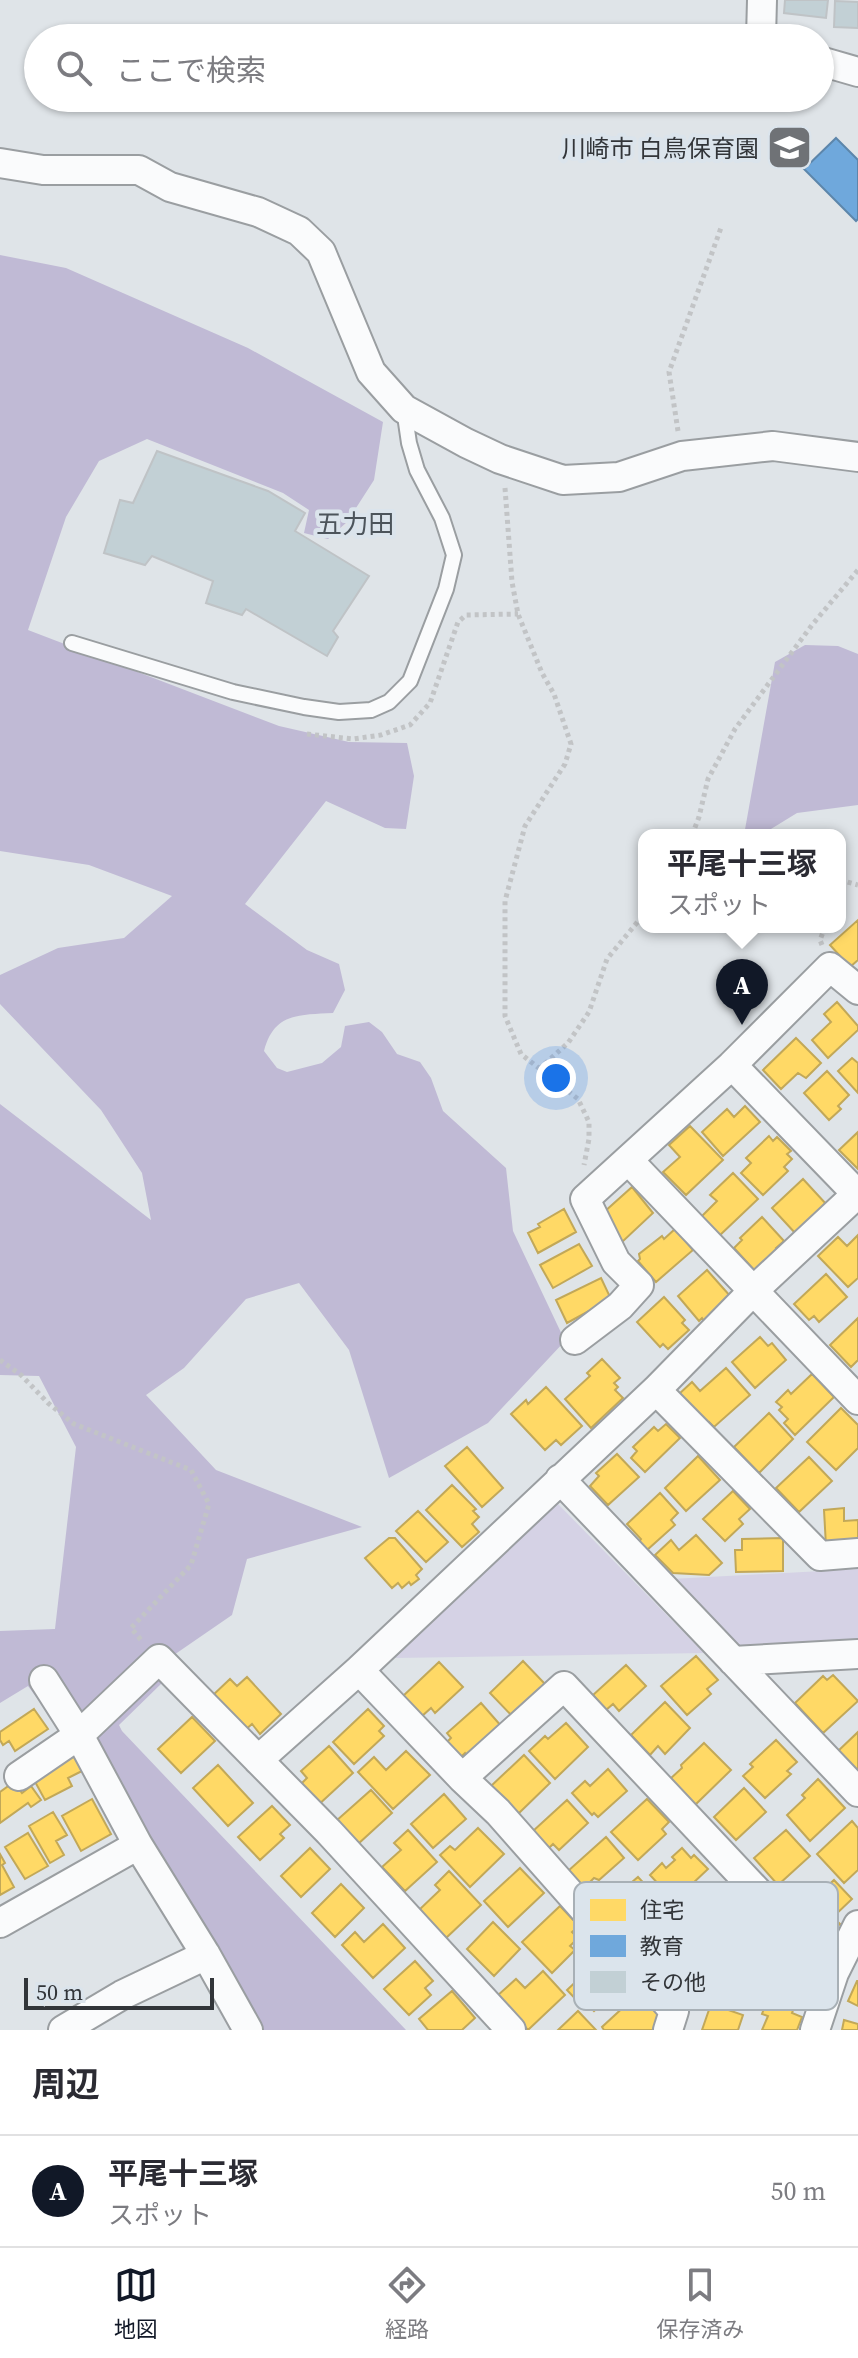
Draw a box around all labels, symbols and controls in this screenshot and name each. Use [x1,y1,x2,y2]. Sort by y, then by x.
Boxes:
search box [24,24,834,112]
icon: search [52,46,96,90]
text: ここで検索 [116,50,266,91]
school or university icon: 川崎市 白鳥保育園 [766,124,814,172]
place label: 川崎市 白鳥保育園 [561,132,759,165]
district label: 五力田 [316,506,394,542]
popup [638,829,846,933]
text: 平尾十三塚 [667,843,817,884]
text: スポット [667,887,771,923]
pin: A [716,959,768,1025]
your location [536,1058,576,1098]
legend [574,1882,838,2010]
text: 住宅 [640,1895,684,1925]
text: 教育 [640,1931,684,1961]
text: その他 [640,1967,706,1997]
scale bar [24,1974,214,2010]
text: 50 m [36,1977,83,2007]
text: 周辺 [32,2061,100,2107]
text: 平尾十三塚 [108,2153,258,2194]
text: A [49,2173,67,2209]
text: 50 m [771,2173,826,2209]
text: スポット [108,2197,212,2233]
tab: 地図 [114,2263,158,2344]
tab: 経路 [385,2263,429,2344]
tab: 保存済み [656,2263,744,2344]

